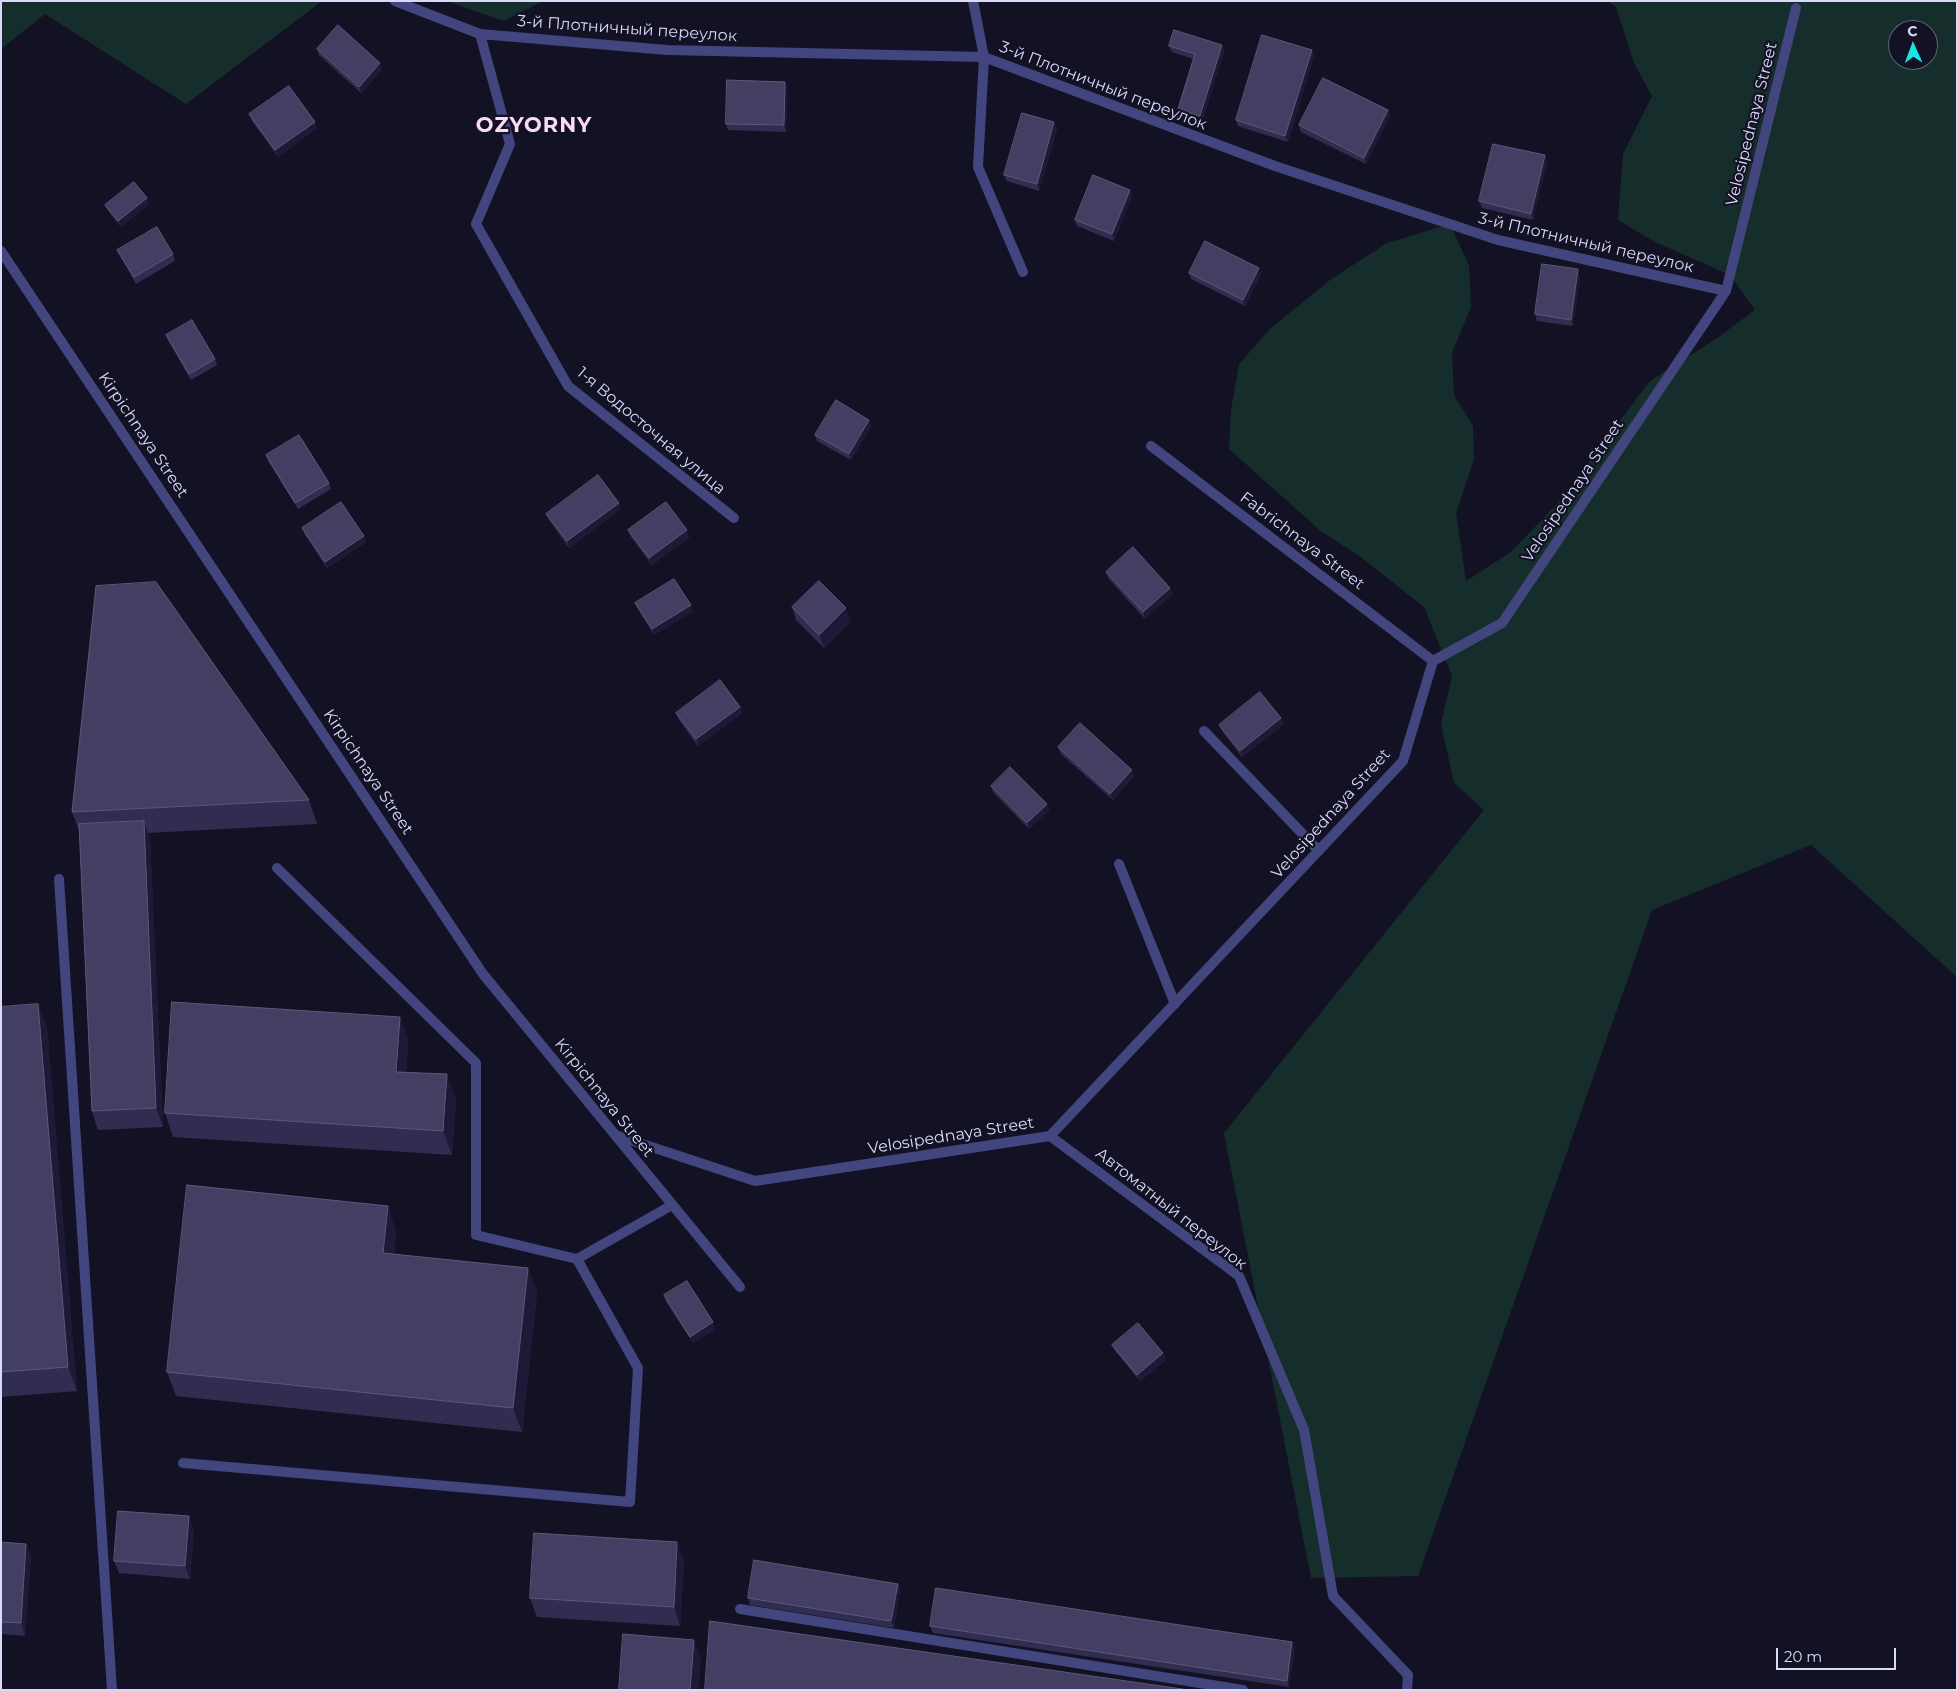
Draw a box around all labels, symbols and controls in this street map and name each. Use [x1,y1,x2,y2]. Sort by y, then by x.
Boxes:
street label: 3-й Плотничный переулок [516,12,738,46]
north arrow [1888,20,1938,70]
text: С [1907,22,1918,40]
street label: 3-й Плотничный переулок [997,38,1209,134]
street label: Velosipednaya Street [1722,40,1782,208]
district label: OZYORNY [475,113,593,139]
street label: 3-й Плотничный переулок [1476,209,1696,277]
street label: 1-я Водосточная улица [573,363,729,499]
street label: Kirpichnaya Street [94,369,192,501]
street label: Velosipednaya Street [1518,416,1628,566]
street label: Fabrichnaya Street [1236,488,1368,594]
street label: Kirpichnaya Street [319,706,417,838]
street label: Velosipednaya Street [1268,745,1394,883]
street label: Kirpichnaya Street [550,1035,658,1161]
street label: Velosipednaya Street [866,1113,1036,1159]
street label: Автоматный переулок [1092,1144,1250,1274]
scale bar [1778,1638,1898,1670]
text: 20 m [1784,1647,1822,1666]

